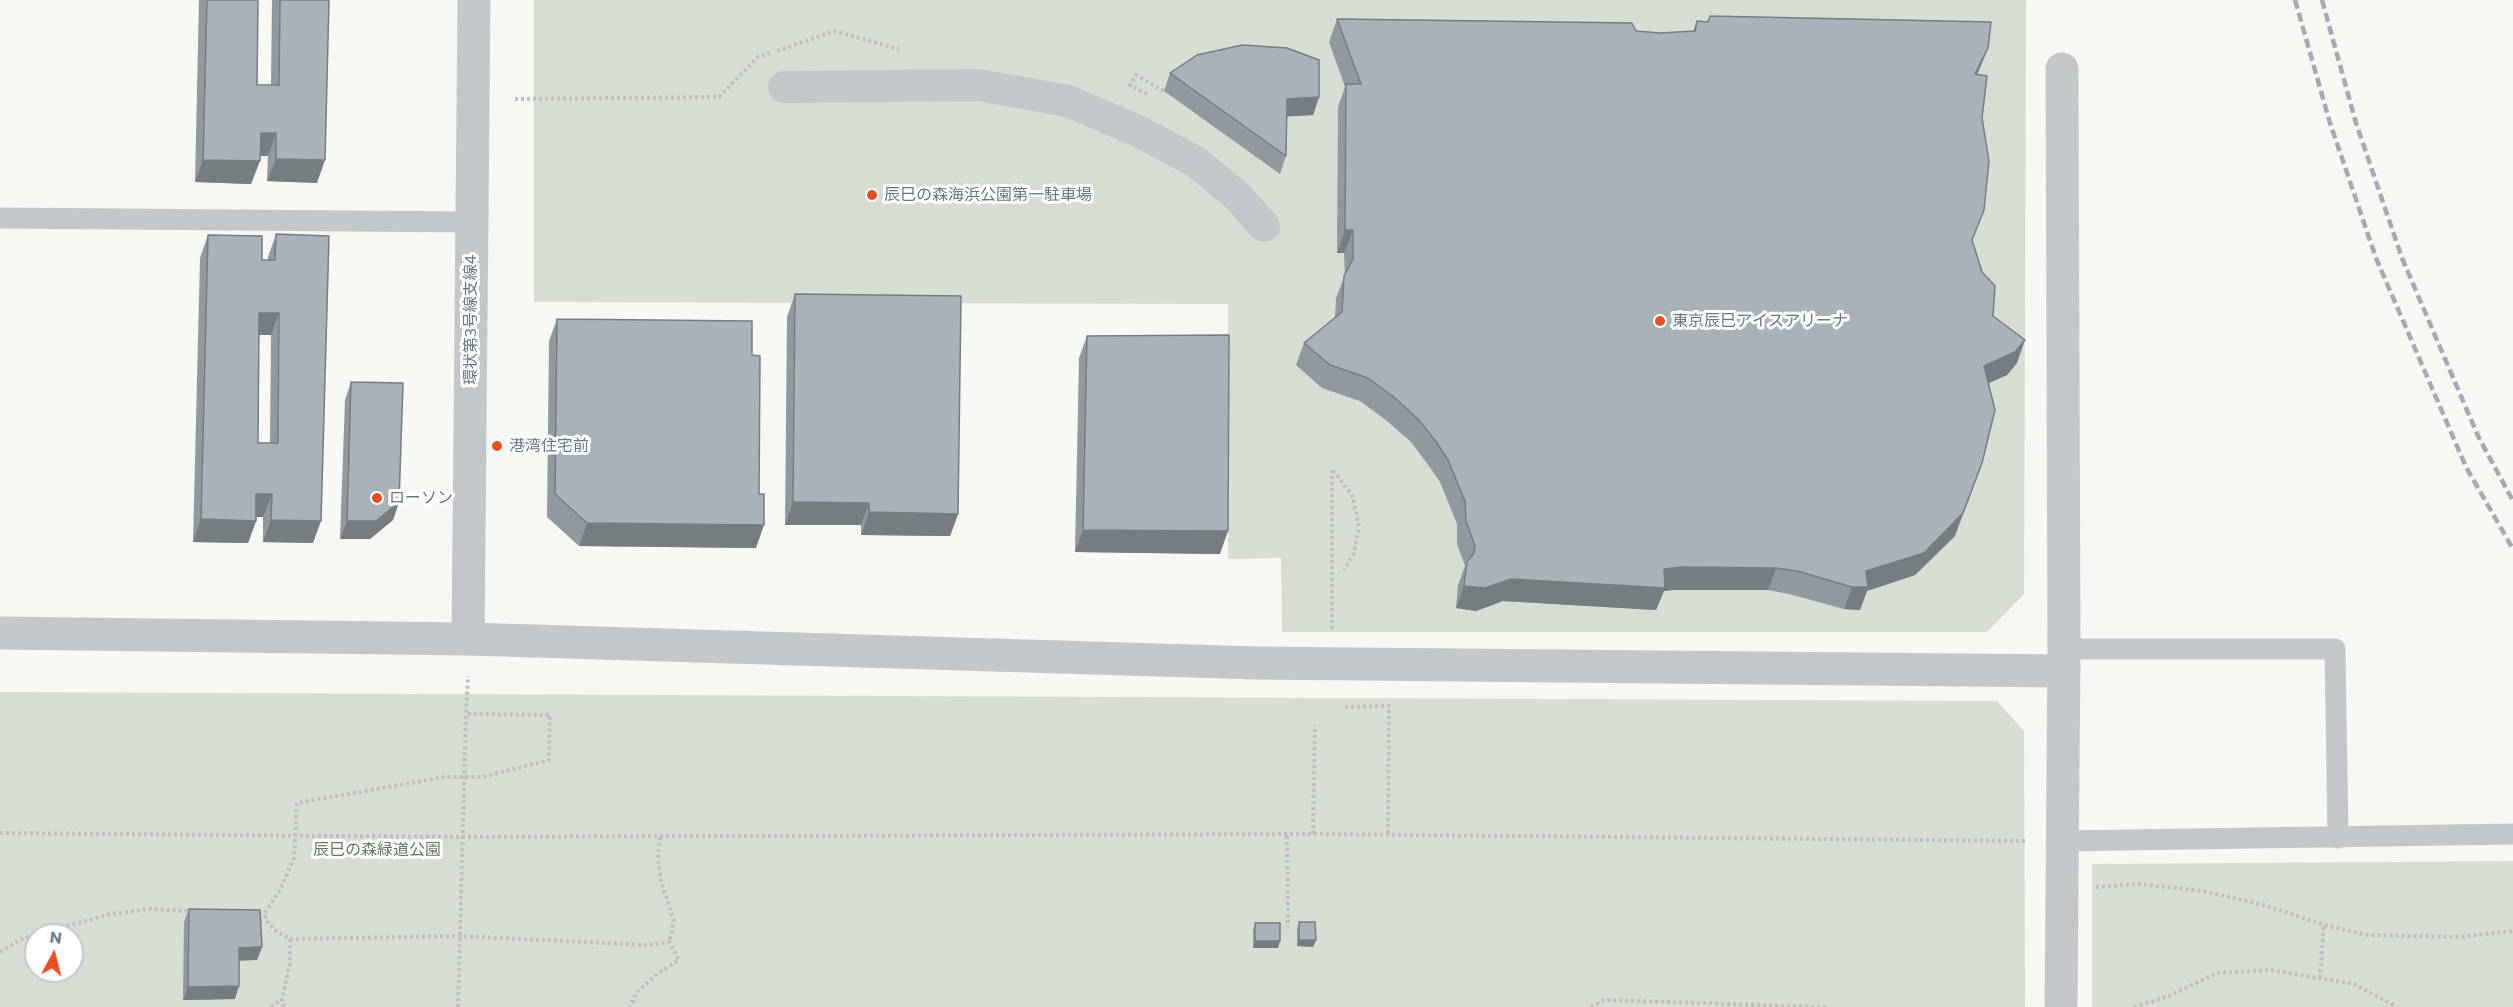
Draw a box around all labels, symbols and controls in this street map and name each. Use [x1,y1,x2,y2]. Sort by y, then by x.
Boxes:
place label: 辰巳の森海浜公園第一駐車場 [884,185,1092,205]
marker: 辰巳の森海浜公園第一駐車場 [865,188,879,202]
street label: 環状第3号線支線4 [461,255,481,385]
place label: 東京辰巳アイスアリーナ [1672,311,1848,331]
marker: 東京辰巳アイスアリーナ [1653,314,1667,328]
place label: 港湾住宅前 [509,436,589,456]
marker: 港湾住宅前 [490,439,504,453]
place label: ローソン [389,488,453,508]
marker: ローソン [370,491,384,505]
park label: 辰巳の森緑道公園 [313,840,441,860]
north arrow [24,923,84,983]
text: N [49,926,63,947]

